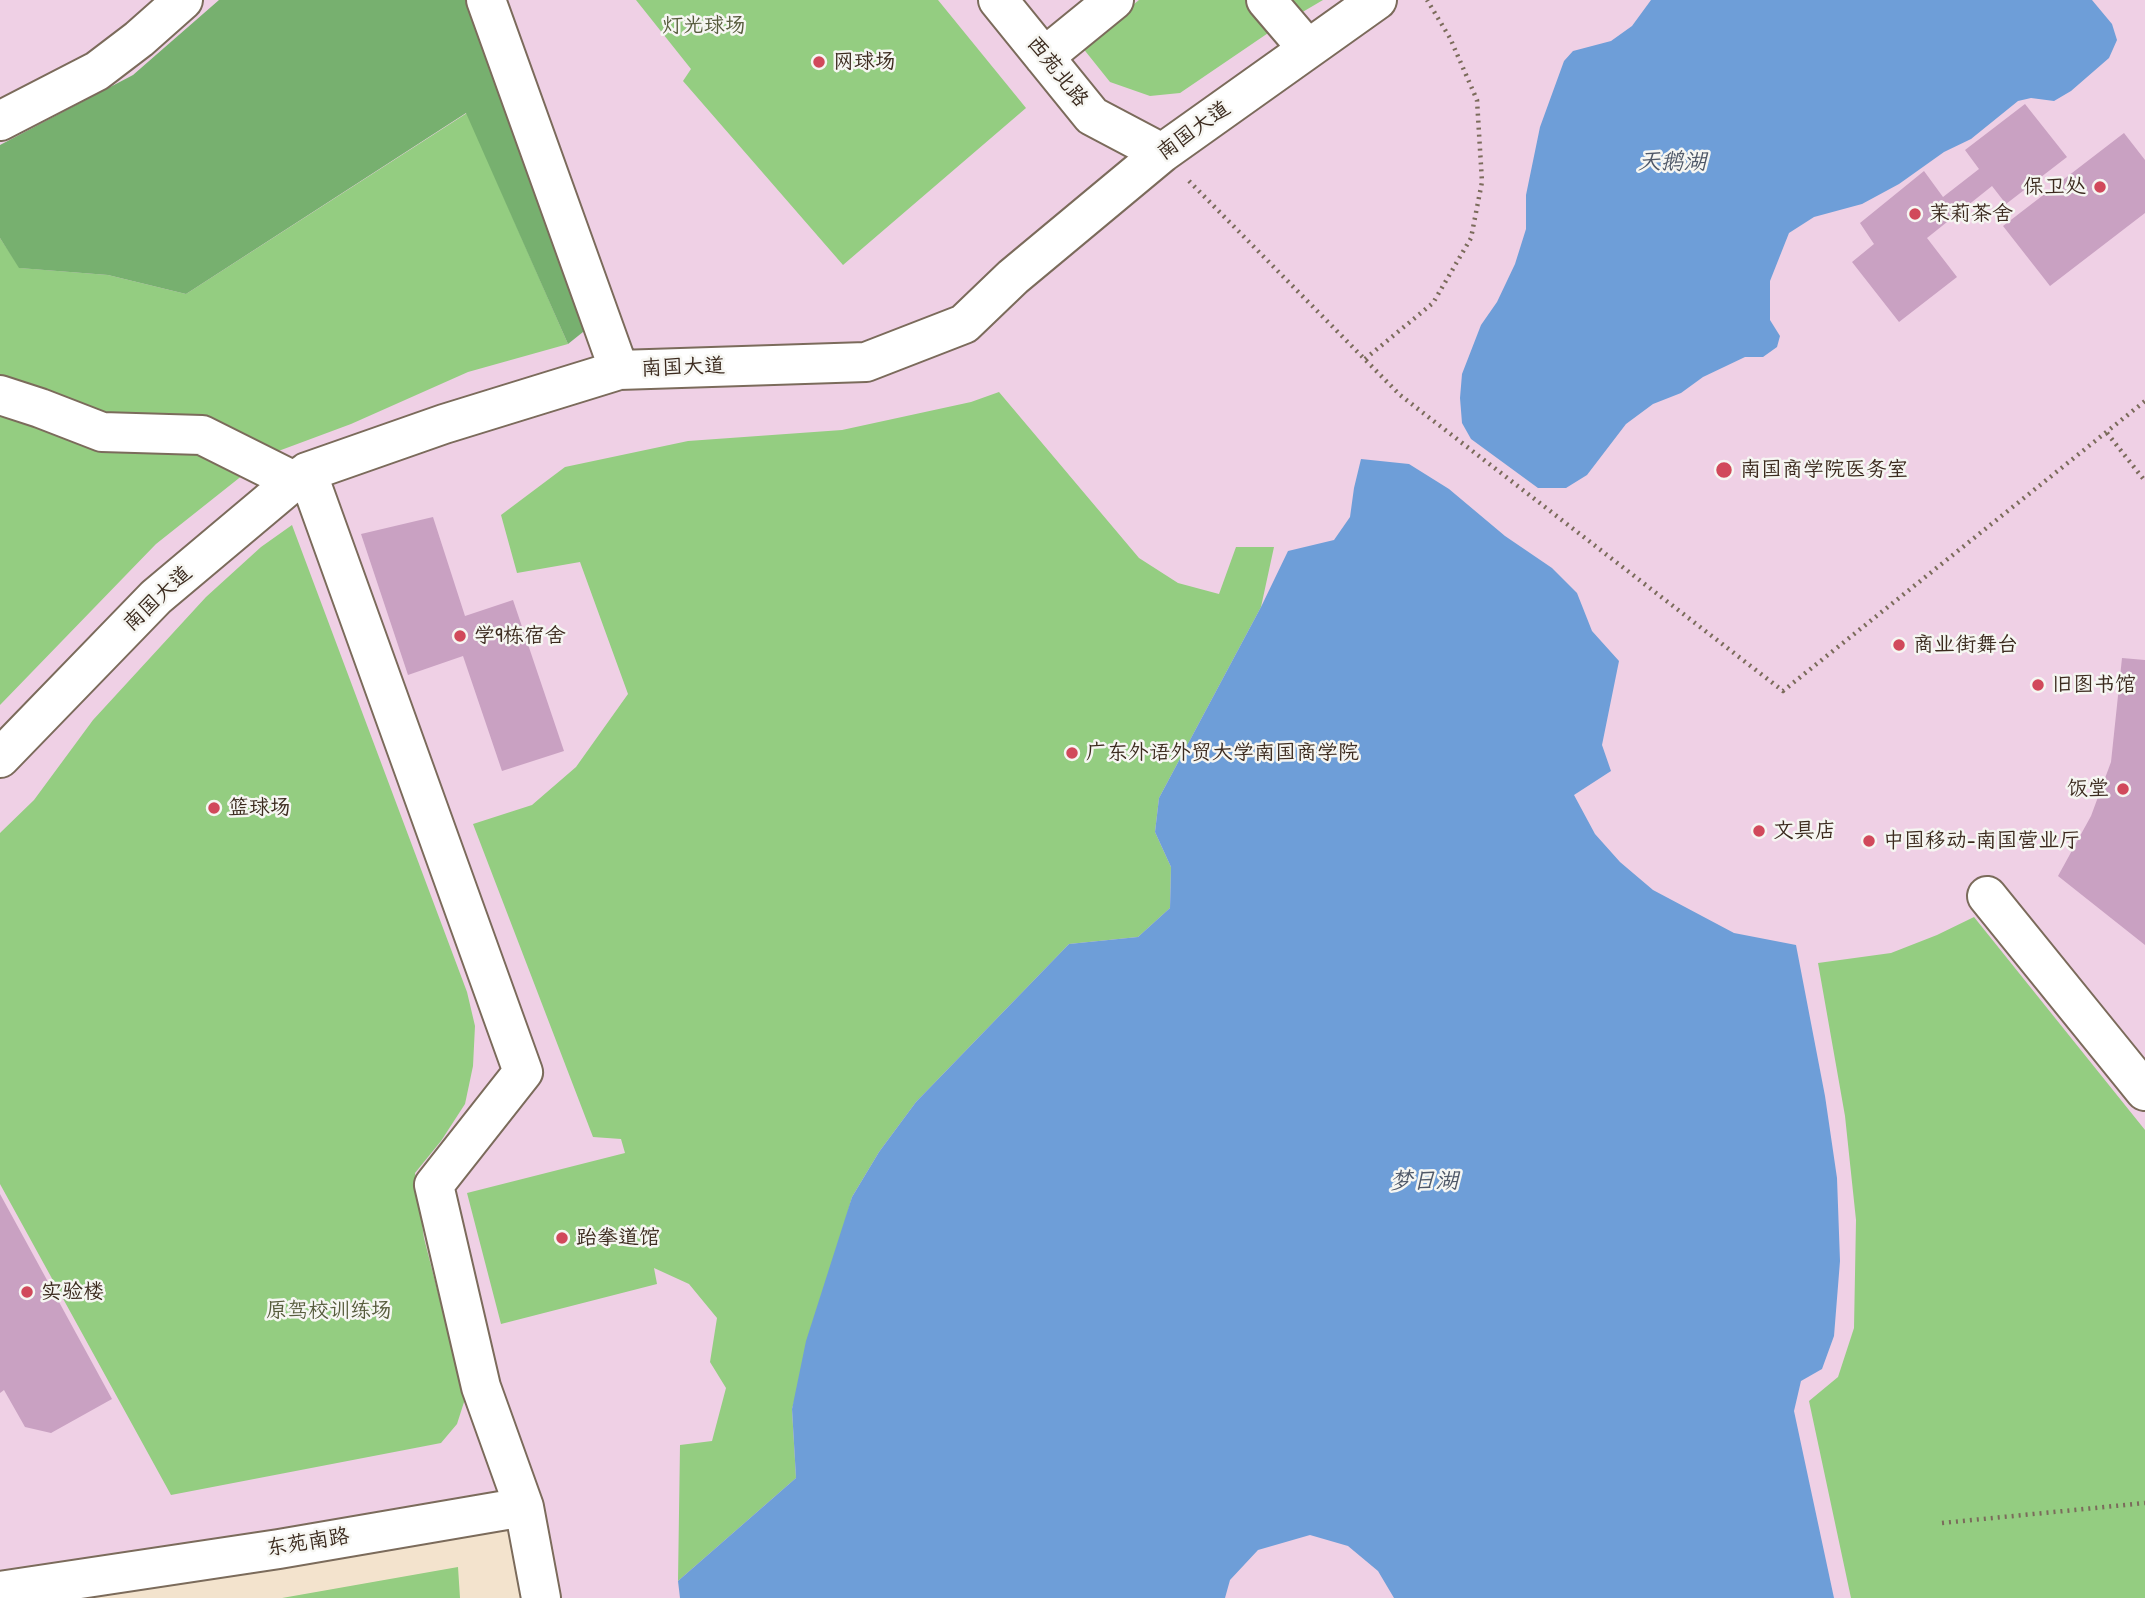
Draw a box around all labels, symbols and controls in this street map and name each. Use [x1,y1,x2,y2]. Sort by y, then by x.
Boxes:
park label: 灯光球场 [662,13,746,39]
street label: 西苑北路 [1021,31,1093,113]
place label: 网球场 [833,49,896,75]
marker: 网球场 [811,54,827,70]
street label: 南国大道 [1153,96,1235,166]
water label: 天鹅湖 [1638,149,1706,177]
place label: 保卫处 [2023,174,2086,200]
marker: 保卫处 [2092,179,2108,195]
place label: 茉莉茶舍 [1929,201,2013,227]
marker: 茉莉茶舍 [1907,206,1923,222]
street label: 南国大道 [641,354,725,382]
place label: 南国商学院医务室 [1740,457,1908,483]
marker: 南国商学院医务室 [1714,460,1734,480]
street label: 南国大道 [119,561,197,637]
place label: 学9栋宿舍 [474,623,566,649]
marker: 学9栋宿舍 [452,628,468,644]
place label: 商业街舞台 [1913,632,2018,658]
marker: 商业街舞台 [1891,637,1907,653]
place label: 旧图书馆 [2052,672,2136,698]
marker: 旧图书馆 [2030,677,2046,693]
place label: 广东外语外贸大学南国商学院 [1086,740,1359,766]
marker: 广东外语外贸大学南国商学院 [1064,745,1080,761]
place label: 饭堂 [2067,776,2109,802]
marker: 饭堂 [2115,781,2131,797]
place label: 篮球场 [228,795,291,821]
marker: 篮球场 [206,800,222,816]
place label: 文具店 [1773,818,1836,844]
marker: 文具店 [1751,823,1767,839]
place label: 中国移动-南国营业厅 [1883,828,2080,854]
marker: 中国移动-南国营业厅 [1861,833,1877,849]
water label: 梦日湖 [1390,1168,1458,1196]
place label: 跆拳道馆 [576,1225,660,1251]
marker: 跆拳道馆 [554,1230,570,1246]
place label: 实验楼 [41,1279,104,1305]
marker: 实验楼 [19,1284,35,1300]
park label: 原驾校训练场 [266,1298,392,1324]
street label: 东苑南路 [265,1524,351,1562]

